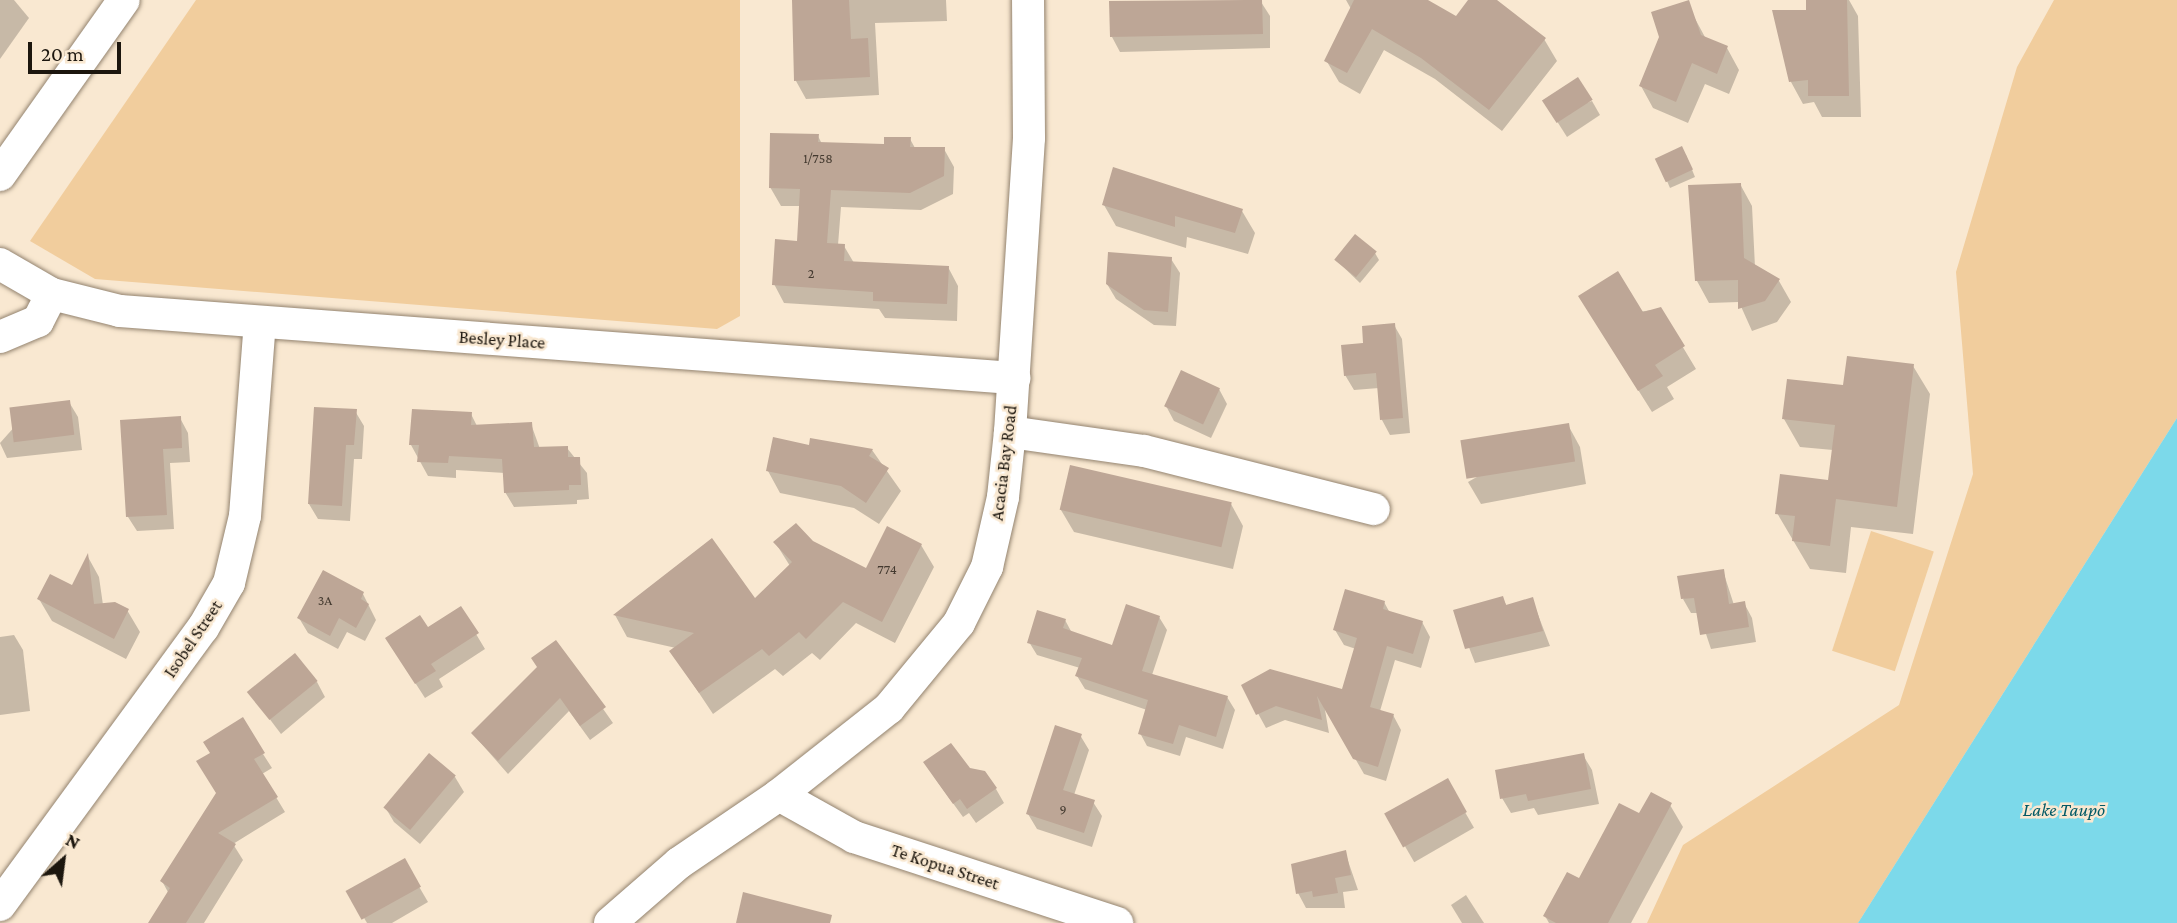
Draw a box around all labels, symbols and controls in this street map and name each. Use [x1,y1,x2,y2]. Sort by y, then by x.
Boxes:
scale bar [32,28,124,72]
text: 20 m [41,42,84,66]
house number: 1/758 [803,150,833,166]
house number: 2 [808,265,814,281]
street label: Besley Place [458,326,546,354]
street label: Acacia Bay Road [986,404,1022,522]
house number: 774 [877,561,897,577]
house number: 3A [318,592,332,608]
street label: Isobel Street [159,596,227,682]
water label: Lake Taupō [2023,799,2105,821]
house number: 9 [1059,801,1067,817]
north arrow [28,825,98,895]
text: N [62,829,84,853]
street label: Te Kopua Street [888,839,1002,895]

